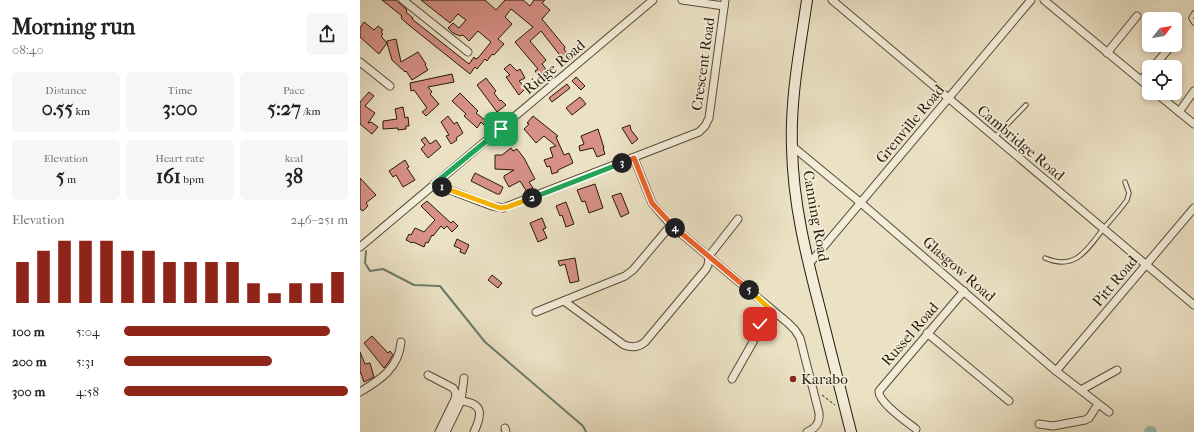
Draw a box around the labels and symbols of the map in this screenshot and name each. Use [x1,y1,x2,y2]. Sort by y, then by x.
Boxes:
north arrow [1142,12,1182,52]
street label: Crescent Road [688,15,719,112]
street label: Ridge Road [519,35,589,98]
street label: Grenville Road [872,80,949,167]
street label: Cambridge Road [974,101,1069,185]
pin [484,112,518,146]
pin: 3 [612,153,632,173]
street label: Canning Road [799,169,833,264]
pin: 1 [432,177,452,197]
pin: 2 [522,188,542,208]
pin: 4 [665,218,685,238]
street label: Glasgow Road [919,233,1000,306]
street label: Pitt Road [1089,251,1142,310]
pin: 5 [739,280,759,300]
street label: Russel Road [878,298,943,369]
pin [743,307,777,341]
place label: Karabo [801,370,848,388]
marker: Karabo [788,374,798,384]

